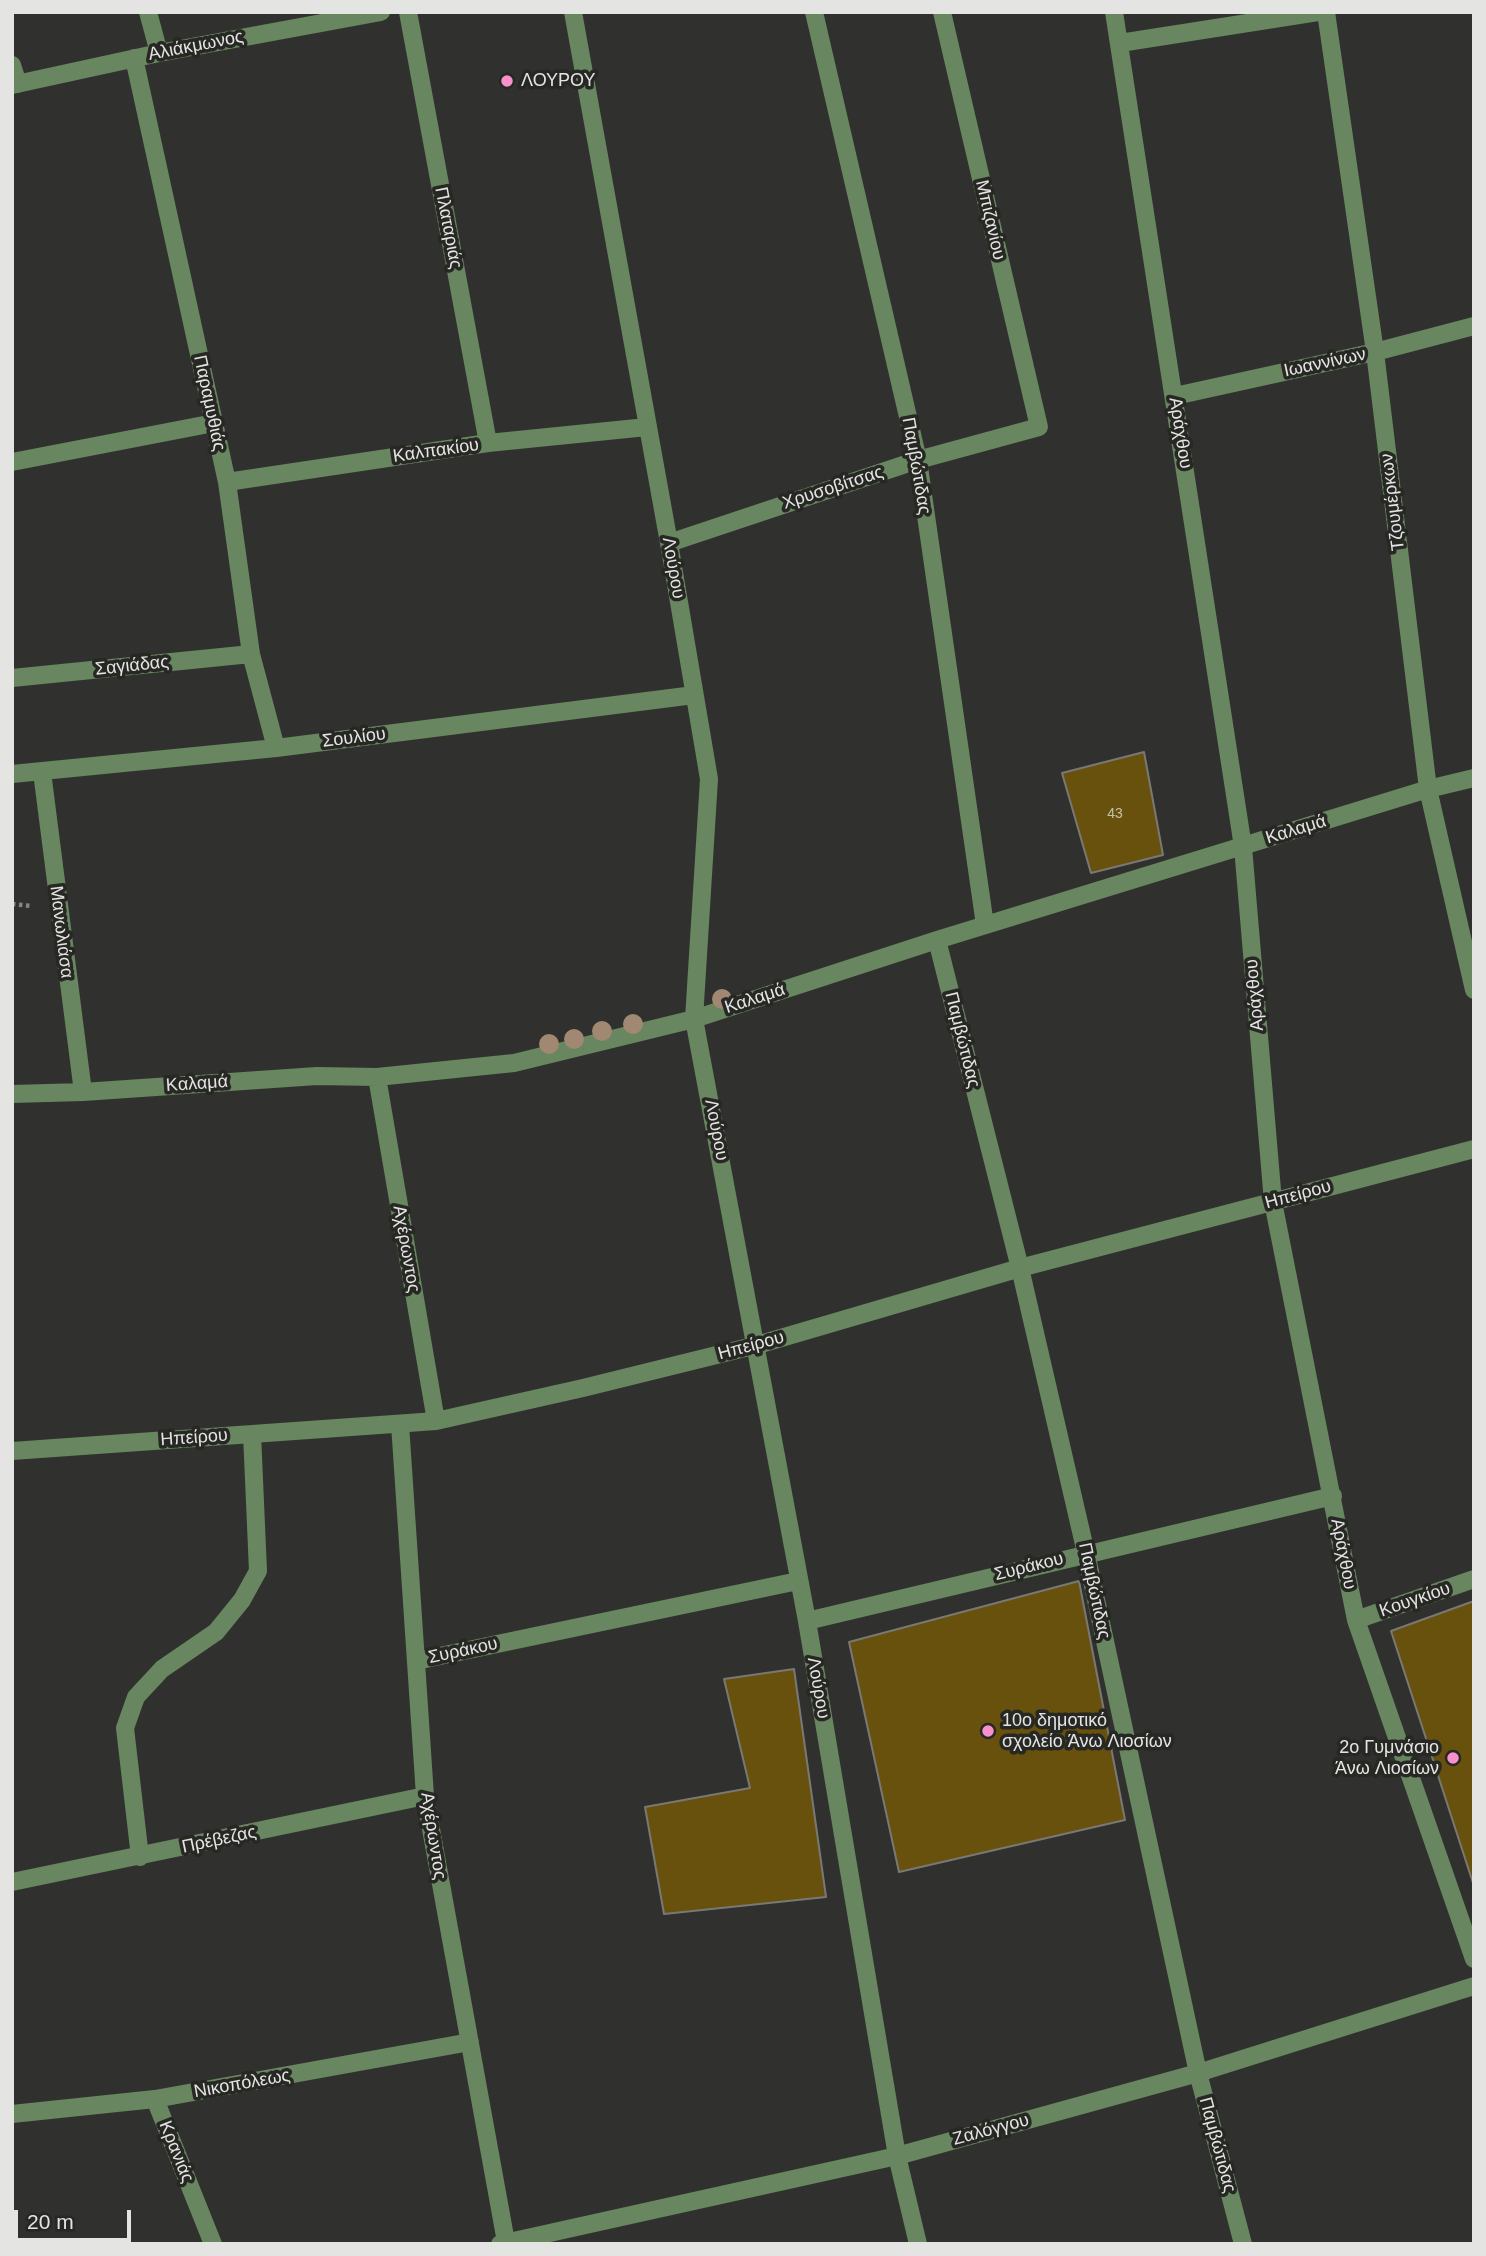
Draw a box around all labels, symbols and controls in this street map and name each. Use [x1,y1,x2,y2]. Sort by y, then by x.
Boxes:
street label: Αλιάκμωνος [147,26,245,66]
place label: ΛΟΥΡΟΥ [521,70,596,92]
marker: ΛΟΥΡΟΥ [499,73,515,89]
street label: Μπιζανίου [970,178,1010,262]
street label: Πλαταριάς [430,185,466,271]
street label: Ιωαννίνων [1282,344,1368,382]
street label: Παραμυθιάς [188,353,230,453]
street label: Αράχθου [1164,396,1196,470]
street label: Παμβώτιδας [897,416,935,516]
street label: Καλπακίου [392,434,480,468]
street label: Τζουμέρκων [1376,452,1410,552]
street label: Χρυσοβίτσας [780,462,886,514]
street label: Λούρου [657,536,689,600]
street label: Σαγιάδας [94,651,170,681]
street label: Σουλίου [321,723,387,753]
house number: 43 [1107,806,1123,822]
street label: Καλαμά [1263,811,1329,849]
street label: Μανωλιάσα [45,885,77,979]
street label: Αράχθου [1241,958,1269,1032]
street label: Καλαμά [722,979,788,1019]
street label: Παμβώτιδας [940,990,984,1090]
street label: Καλαμά [165,1071,229,1097]
street label: Λούρου [699,1098,733,1162]
street label: Ηπείρου [1263,1176,1333,1214]
street label: Αχέρωντος [388,1204,424,1294]
street label: Ηπείρου [716,1327,786,1365]
street label: Ηπείρου [160,1425,228,1451]
street label: Αράχθου [1326,1517,1360,1591]
street label: Παμβώτιδας [1073,1541,1115,1641]
street label: Συράκου [992,1548,1066,1586]
street label: Κουγκίου [1377,1578,1453,1622]
street label: Συράκου [426,1633,500,1669]
street label: Λούρου [802,1656,834,1720]
place label: 10ο δημοτικό σχολείο Άνω Λιοσίων [1002,1710,1172,1752]
marker: 10ο δημοτικό σχολείο Άνω Λιοσίων [980,1723,996,1739]
place label: 2ο Γυμνάσιο Άνω Λιοσίων [1335,1737,1439,1780]
marker: 2ο Γυμνάσιο Άνω Λιοσίων [1445,1750,1461,1766]
street label: Αχέρωντος [415,1791,451,1881]
street label: Πρέβεζας [180,1822,258,1858]
street label: Νικοπόλεως [192,2065,292,2103]
street label: Παμβώτιδας [1194,2095,1240,2195]
street label: Ζαλόγγου [951,2109,1031,2151]
street label: Κρανιάς [154,2118,198,2186]
scale bar [18,2196,135,2240]
text: 20 m [27,2210,74,2233]

